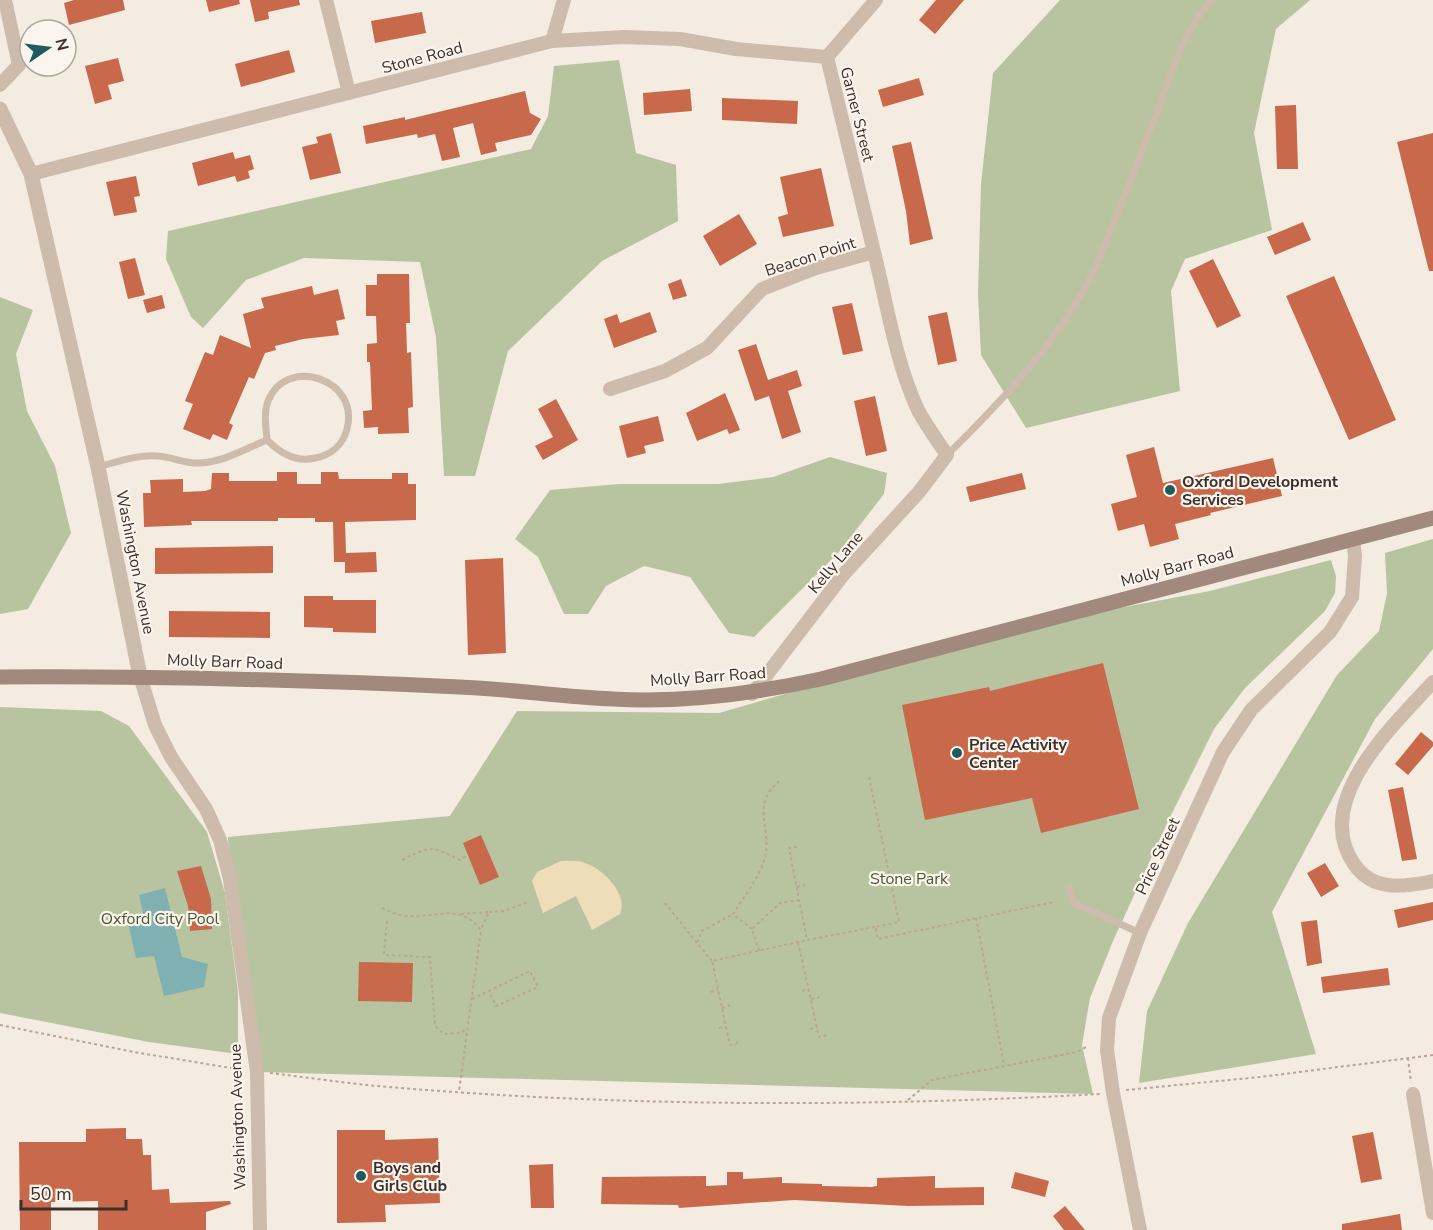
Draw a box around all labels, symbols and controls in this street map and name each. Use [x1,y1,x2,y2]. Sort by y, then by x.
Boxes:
north arrow [18,18,78,78]
text: N [49,36,74,53]
street label: Stone Road [379,37,465,79]
street label: Garner Street [835,65,880,164]
street label: Beacon Point [762,232,859,282]
place label: Oxford Development Services [1182,471,1339,511]
marker: Oxford Development Services [1163,483,1177,497]
street label: Washington Avenue [110,488,160,636]
street label: Kelly Lane [803,527,868,598]
street label: Molly Barr Road [1118,541,1236,593]
street label: Molly Barr Road [166,649,283,675]
street label: Molly Barr Road [649,662,767,692]
place label: Price Activity Center [969,734,1067,774]
marker: Price Activity Center [950,746,964,760]
street label: Price Street [1130,814,1186,899]
park label: Stone Park [870,868,949,890]
park label: Oxford City Pool [101,908,220,930]
street label: Washington Avenue [224,1044,252,1190]
place label: Boys and Girls Club [373,1157,447,1197]
marker: Boys and Girls Club [354,1169,368,1183]
scale bar [21,1173,126,1211]
text: 50 m [30,1182,72,1206]

